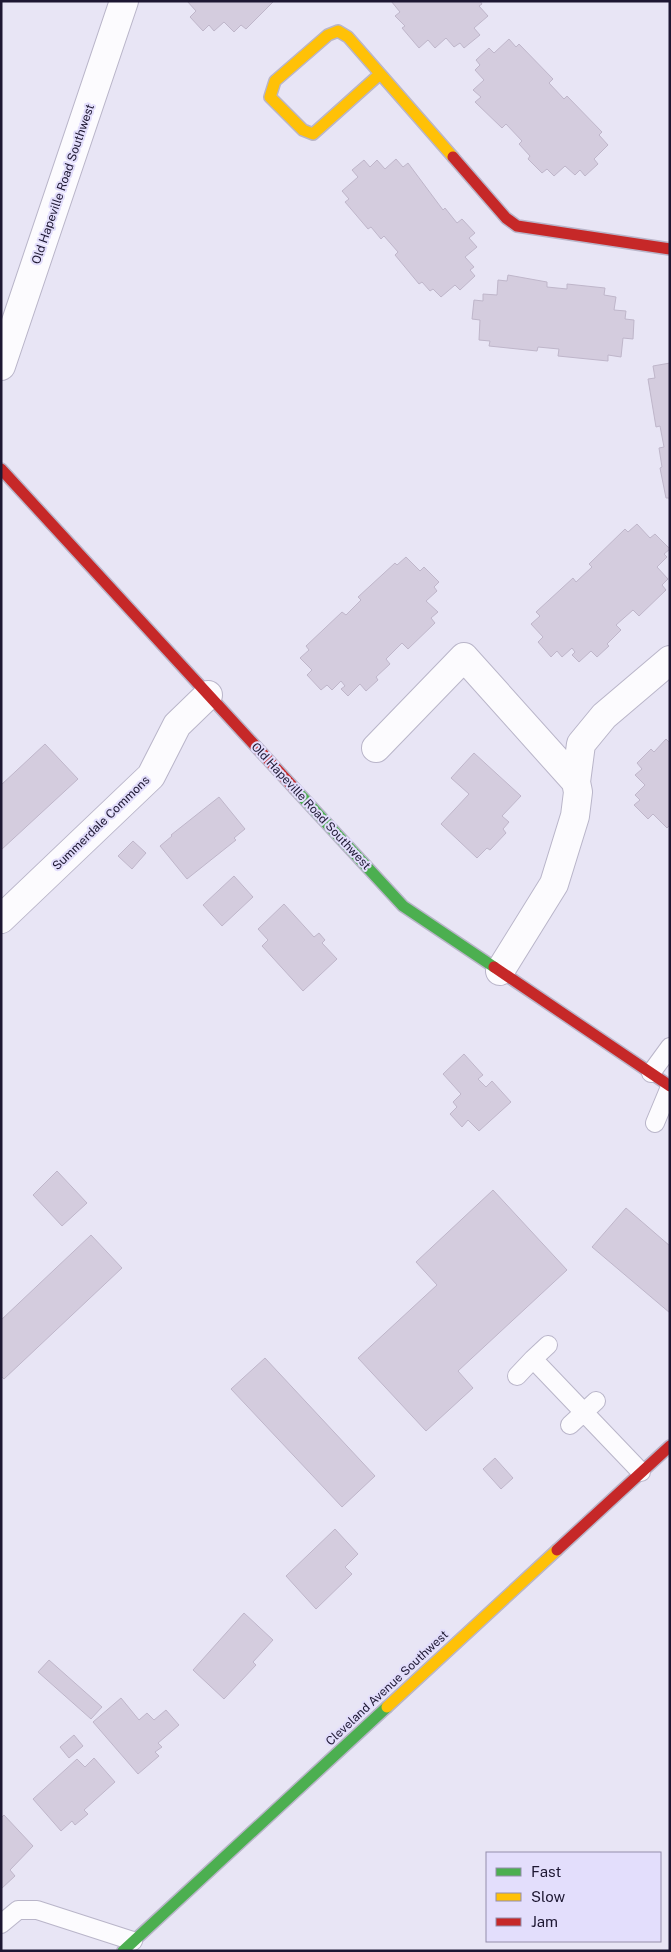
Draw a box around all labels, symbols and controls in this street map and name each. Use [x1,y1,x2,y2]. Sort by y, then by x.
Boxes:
street label: Old Hapeville Road Southwest [29,102,97,266]
street label: Old Hapeville Road Southwest [248,740,374,873]
street label: Summerdale Commons [50,773,152,873]
street label: Cleveland Avenue Southwest [323,1627,451,1748]
legend [486,1852,661,1942]
text: Fast [531,1863,561,1880]
text: Slow [531,1888,566,1905]
text: Jam [531,1913,558,1930]

